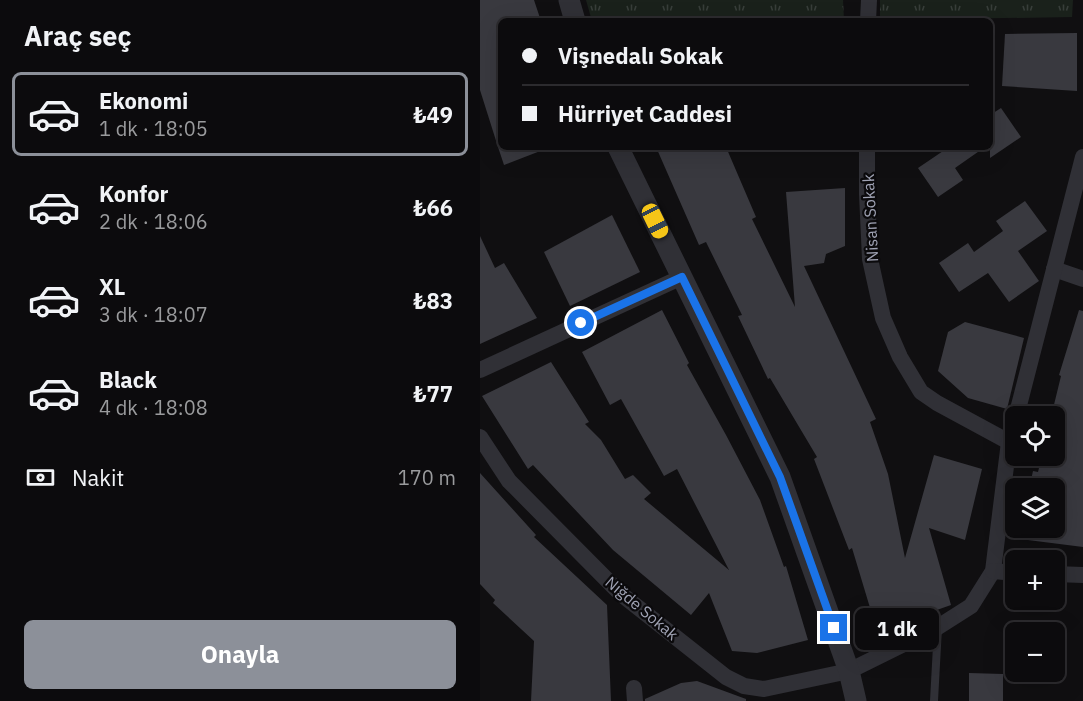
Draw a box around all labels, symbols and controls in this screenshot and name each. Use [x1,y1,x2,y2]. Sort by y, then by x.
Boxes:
text: Araç seç [24,18,131,53]
text: Vişnedalı Sokak [558,41,723,70]
text: Ekonomi [99,86,188,115]
icon: car [27,87,81,141]
text: Hürriyet Caddesi [558,99,732,128]
text: ₺49 [413,100,453,129]
text: 1 dk · 18:05 [99,115,208,142]
street label: Nisan Sokak [858,173,882,263]
text: Konfor [99,179,168,208]
icon: car [27,180,81,234]
text: ₺66 [413,193,453,222]
car [639,201,671,241]
text: 2 dk · 18:06 [99,208,208,235]
text: XL [99,272,125,301]
icon: car [27,273,81,327]
text: ₺83 [413,286,453,315]
text: 3 dk · 18:07 [99,301,208,328]
route start [567,309,594,336]
text: Black [99,365,157,394]
icon: car [27,366,81,420]
text: ₺77 [413,379,453,408]
text: 4 dk · 18:08 [99,394,208,421]
map controls [1005,406,1065,682]
button: locate [1005,406,1065,466]
icon: cash [24,461,57,494]
text: Nakit [72,463,124,492]
text: 170 m [398,464,456,491]
button: layers [1005,478,1065,538]
button: + [1005,550,1065,610]
street label: Niğde Sokak [601,572,683,645]
callout: 1 dk [855,607,939,649]
route end [820,614,847,641]
text: 1 dk [877,615,917,642]
button: Onayla [24,620,456,689]
button: − [1005,622,1065,682]

